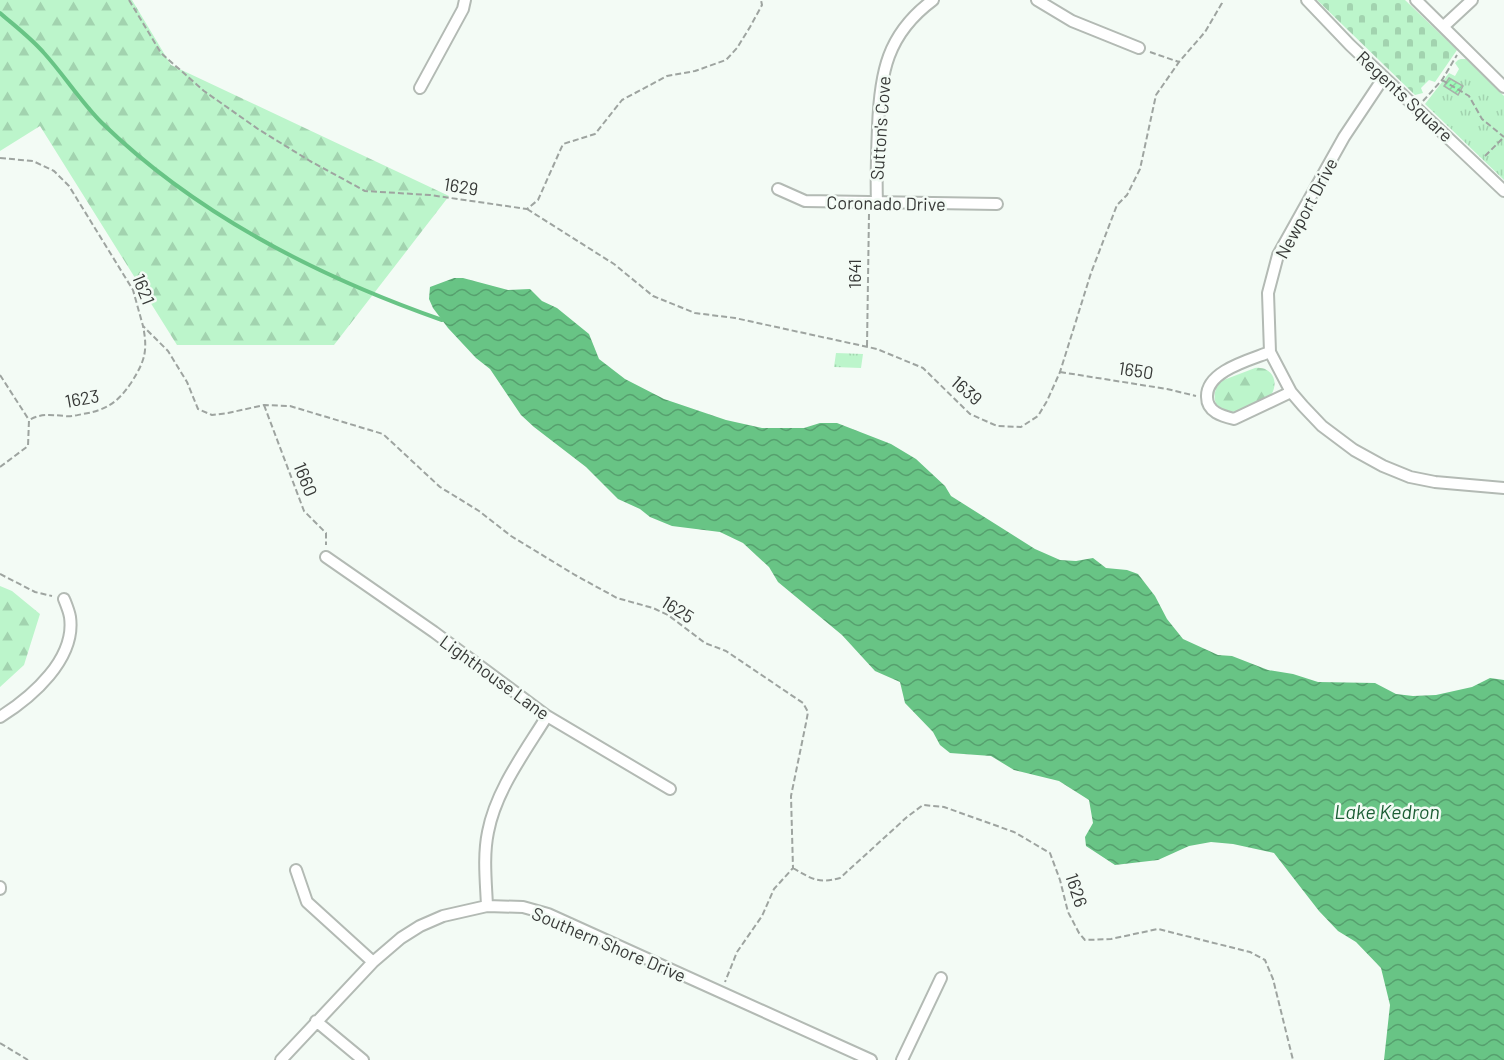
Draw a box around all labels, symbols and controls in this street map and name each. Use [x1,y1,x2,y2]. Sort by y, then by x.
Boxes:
street label: Regents Square [1352,46,1458,146]
street label: Sutton's Cove [865,75,895,181]
street label: Newport Drive [1270,154,1342,262]
street label: 1629 [442,172,480,200]
street label: Coronado Drive [826,191,946,215]
street label: 1641 [843,259,865,289]
street label: 1621 [128,270,160,308]
street label: 1650 [1117,356,1155,384]
street label: 1639 [947,370,987,410]
street label: 1623 [63,384,101,412]
street label: 1660 [289,459,323,499]
street label: 1625 [658,591,698,627]
street label: Lighthouse Lane [436,630,554,724]
water label: Lake Kedron [1334,799,1440,823]
street label: 1626 [1061,870,1093,910]
street label: Southern Shore Drive [529,902,689,986]

